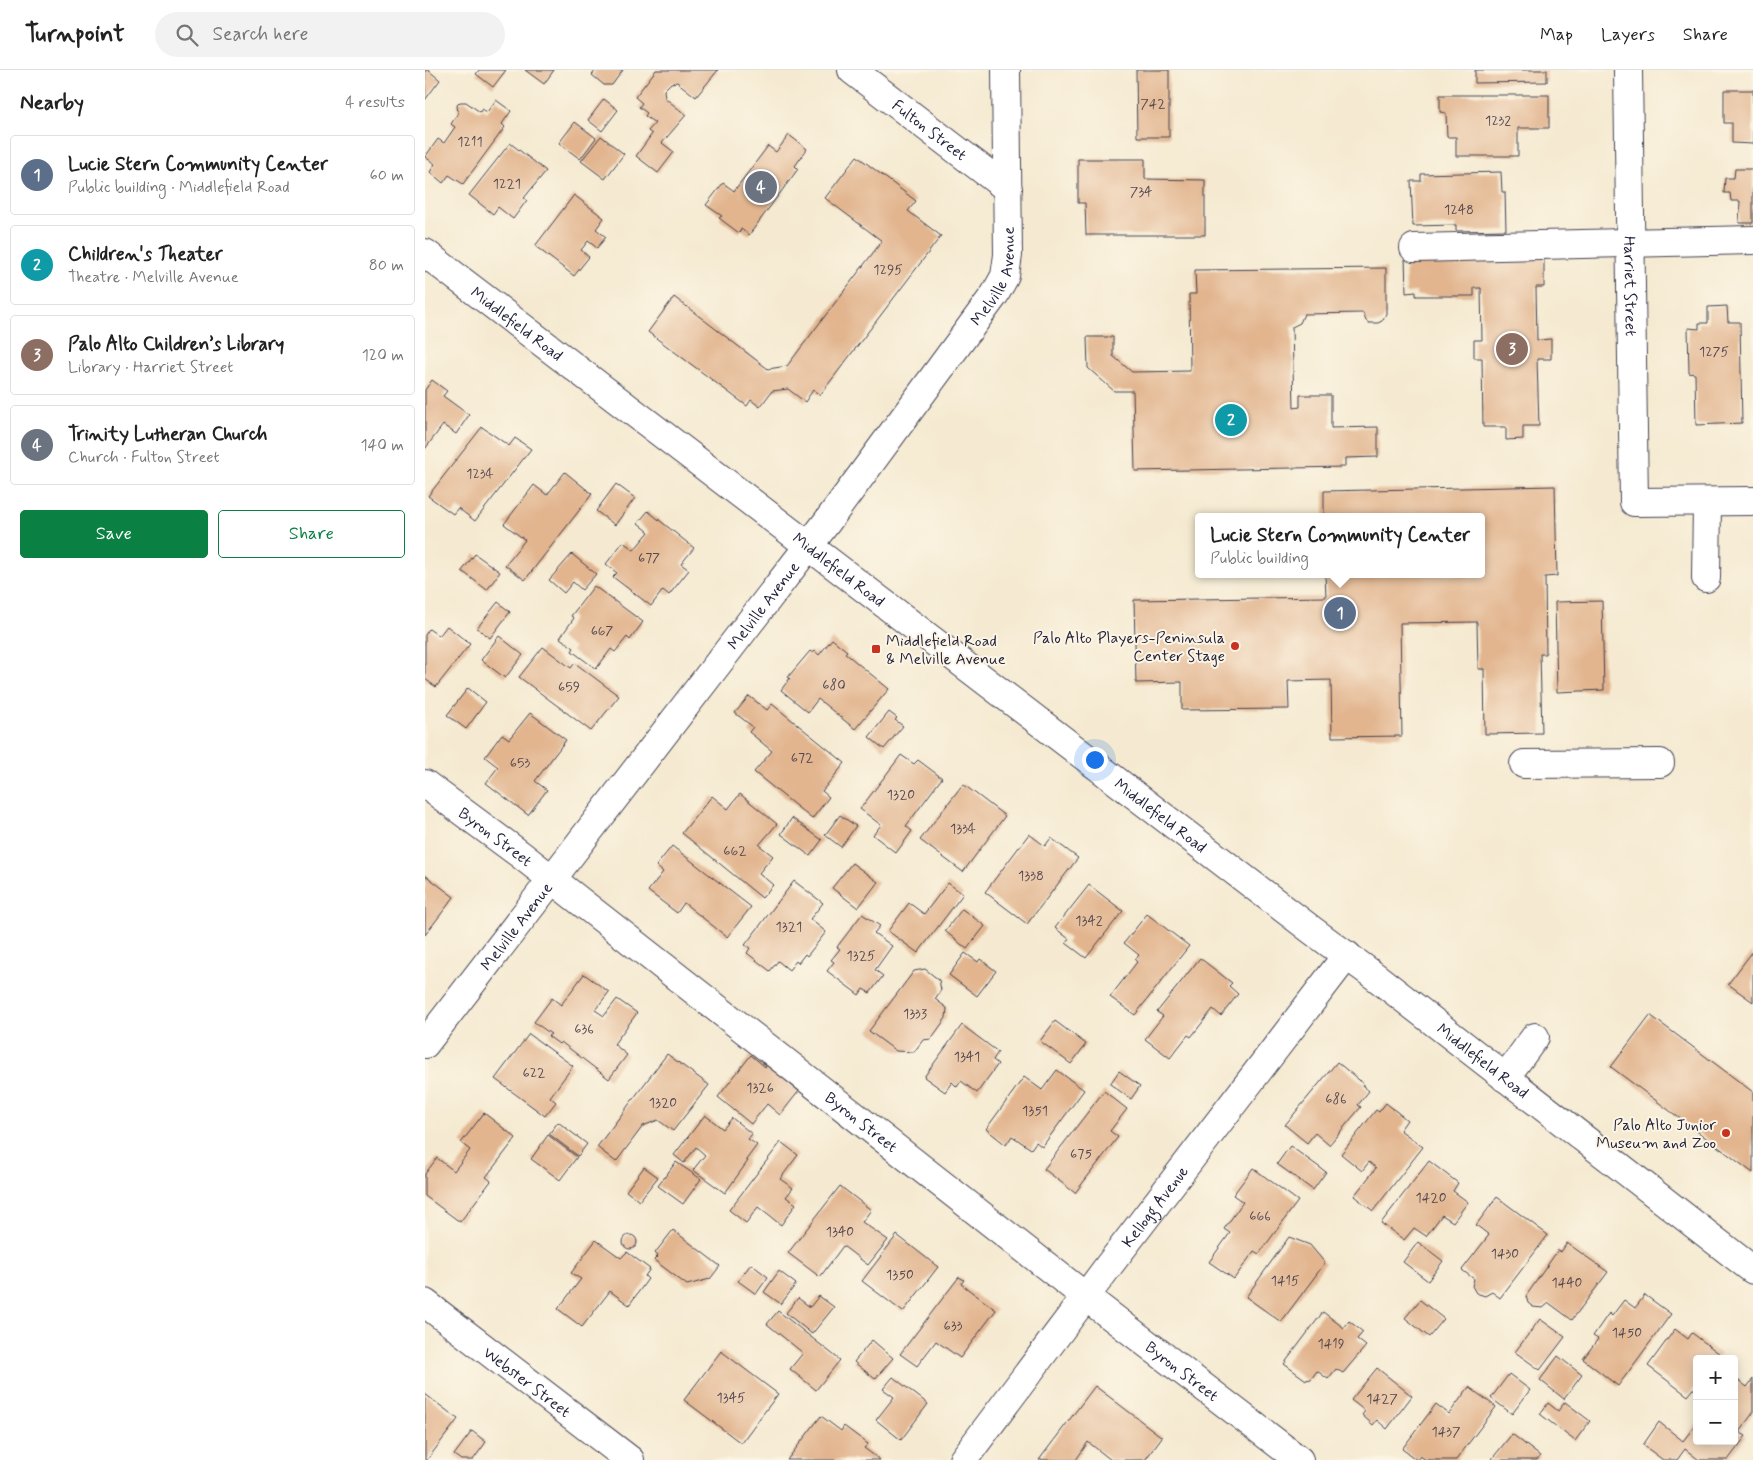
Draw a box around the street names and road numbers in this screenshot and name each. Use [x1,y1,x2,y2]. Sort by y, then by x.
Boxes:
street label: Fulton Street [887,95,971,166]
street label: Melville Avenue [966,227,1020,330]
street label: Harriet Street [1618,236,1641,336]
street label: Middlefield Road [466,283,567,367]
street label: Middlefield Road [788,528,889,612]
street label: Melville Avenue [723,557,805,654]
street label: Middlefield Road [1110,774,1211,858]
street label: Byron Street [454,803,536,872]
street label: Melville Avenue [476,878,558,975]
street label: Middlefield Road [1432,1019,1532,1104]
street label: Byron Street [820,1088,902,1158]
street label: Kellogg Avenue [1118,1161,1194,1252]
street label: Byron Street [1140,1337,1222,1407]
street label: Webster Street [479,1343,574,1423]

